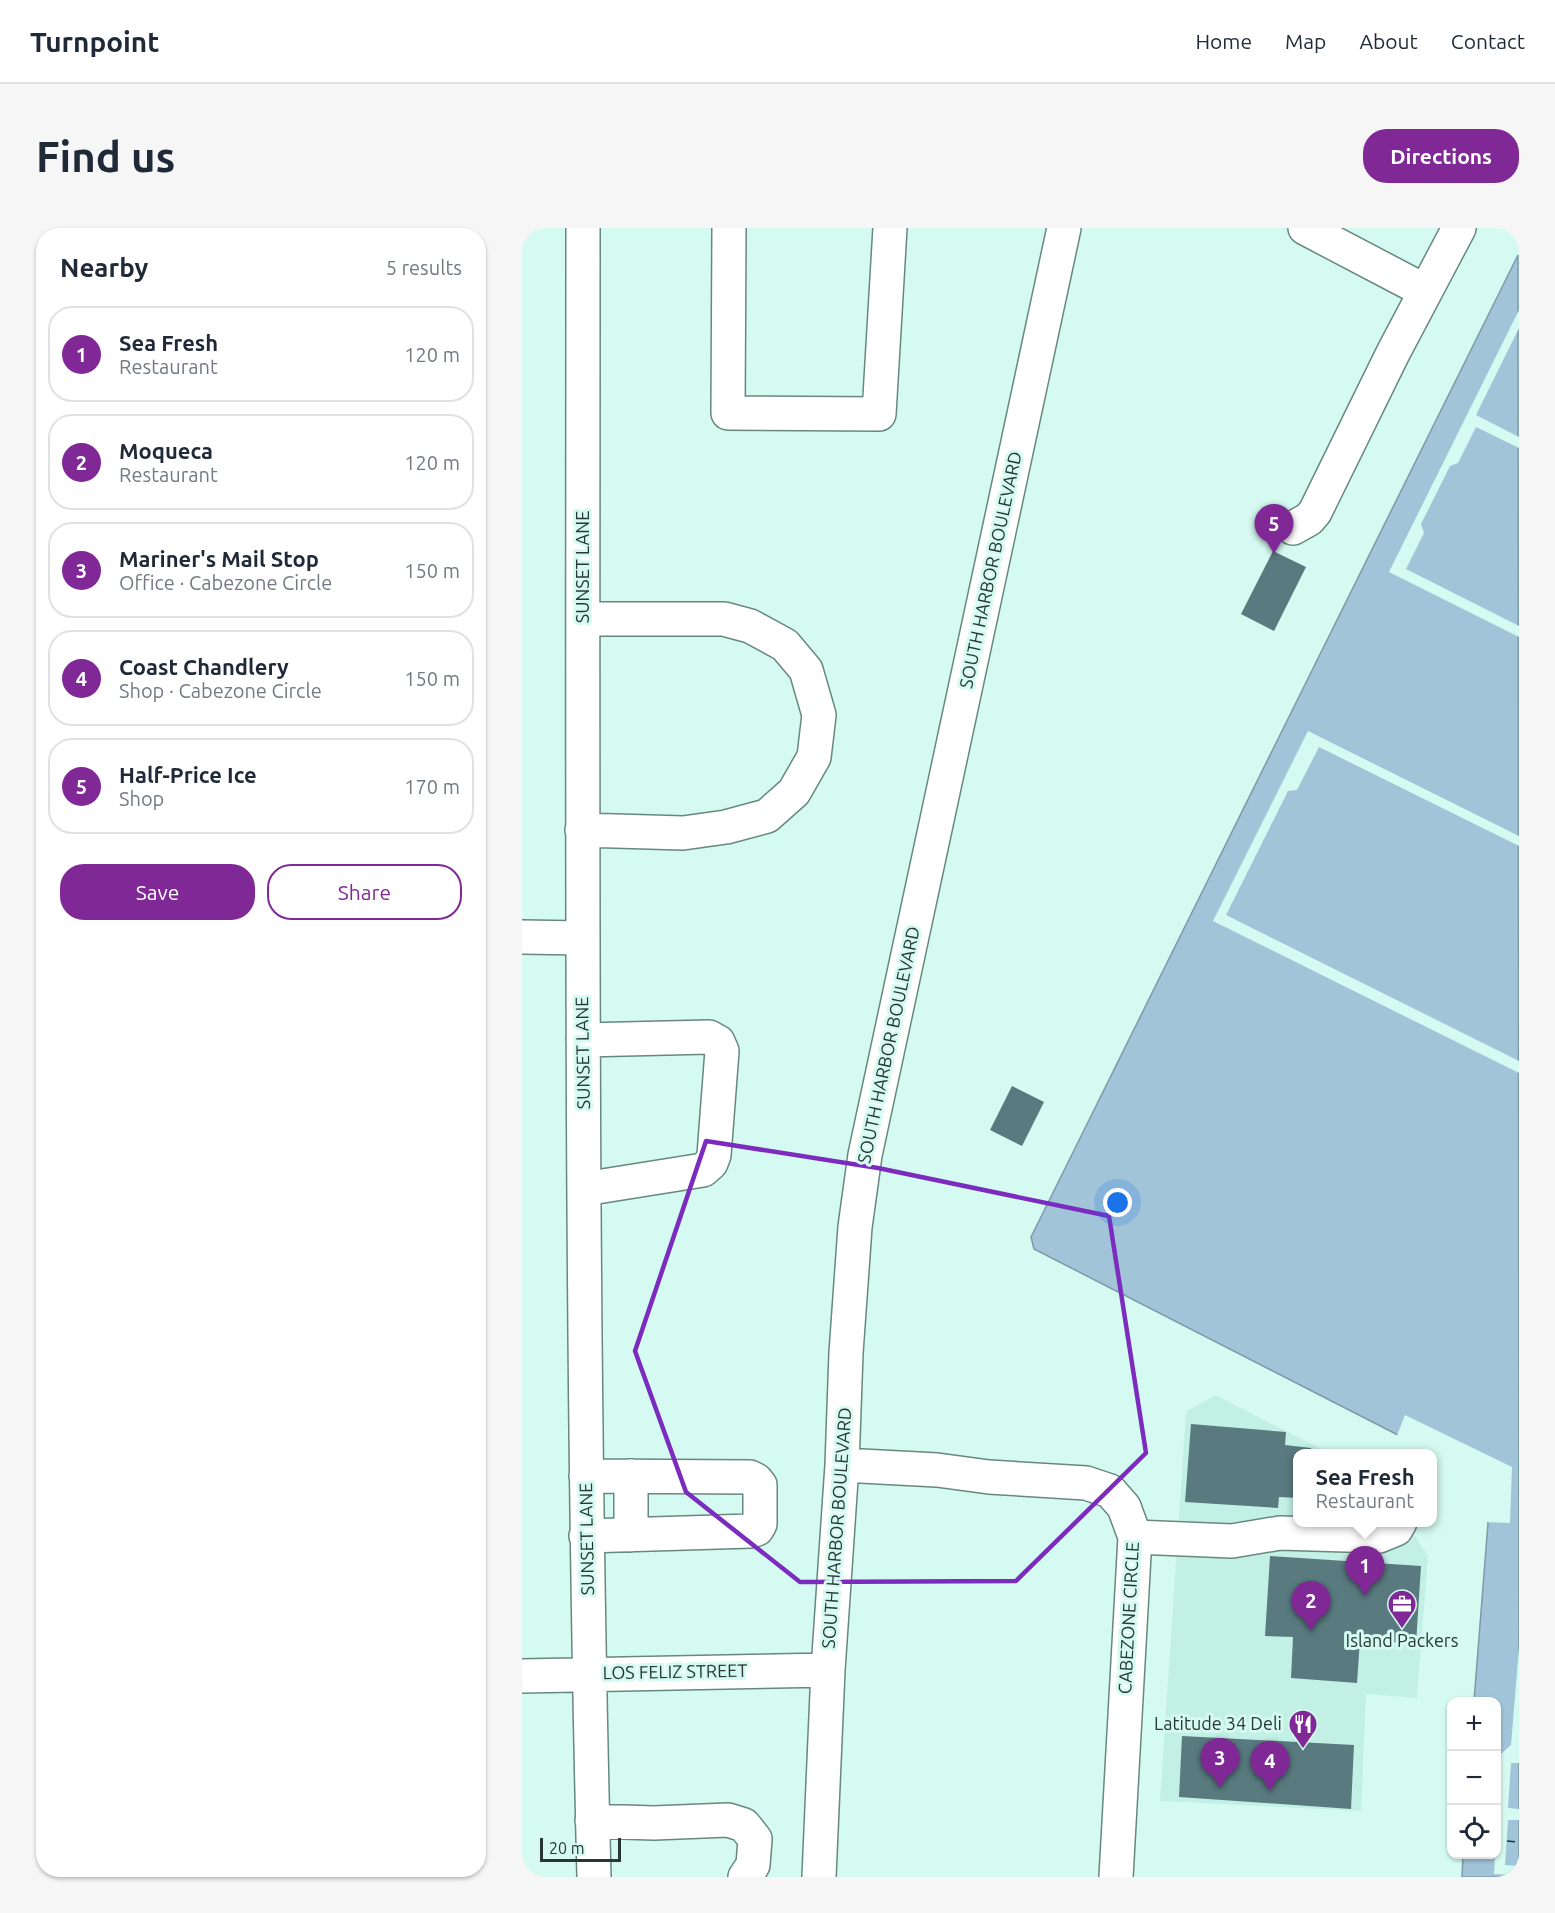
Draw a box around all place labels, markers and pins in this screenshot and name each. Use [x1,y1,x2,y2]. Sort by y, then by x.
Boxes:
pin: 5 [1254,504,1293,554]
pin: 1 [1346,1546,1384,1596]
pin: 2 [1292,1582,1330,1631]
office icon: Island Packers [1386,1588,1418,1630]
place label: Island Packers [1346,1630,1459,1650]
restaurant icon: Latitude 34 Deli [1287,1708,1319,1750]
place label: Latitude 34 Deli [1154,1713,1282,1733]
pin: 3 [1200,1738,1240,1788]
pin: 4 [1250,1742,1290,1791]

